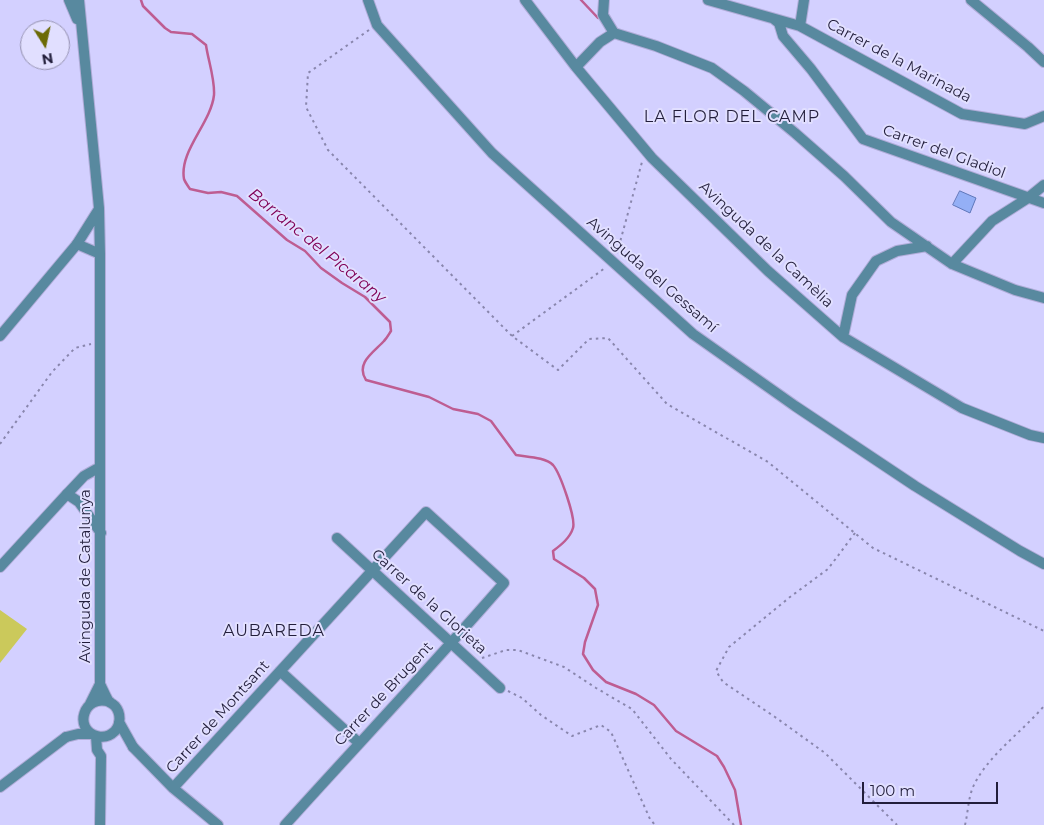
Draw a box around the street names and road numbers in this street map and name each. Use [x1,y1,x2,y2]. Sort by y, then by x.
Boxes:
street label: Carrer de la Marinada [824,15,974,107]
street label: Carrer del Gladiol [880,121,1008,183]
street label: Avinguda de la Camèlia [695,178,837,312]
street label: Avinguda del Gessamí [583,213,721,337]
street label: Avinguda de Catalunya [77,489,95,663]
street label: Carrer de la Glorieta [368,546,490,658]
street label: Carrer de Brugent [331,638,437,750]
street label: Carrer de Montsant [163,657,273,777]

